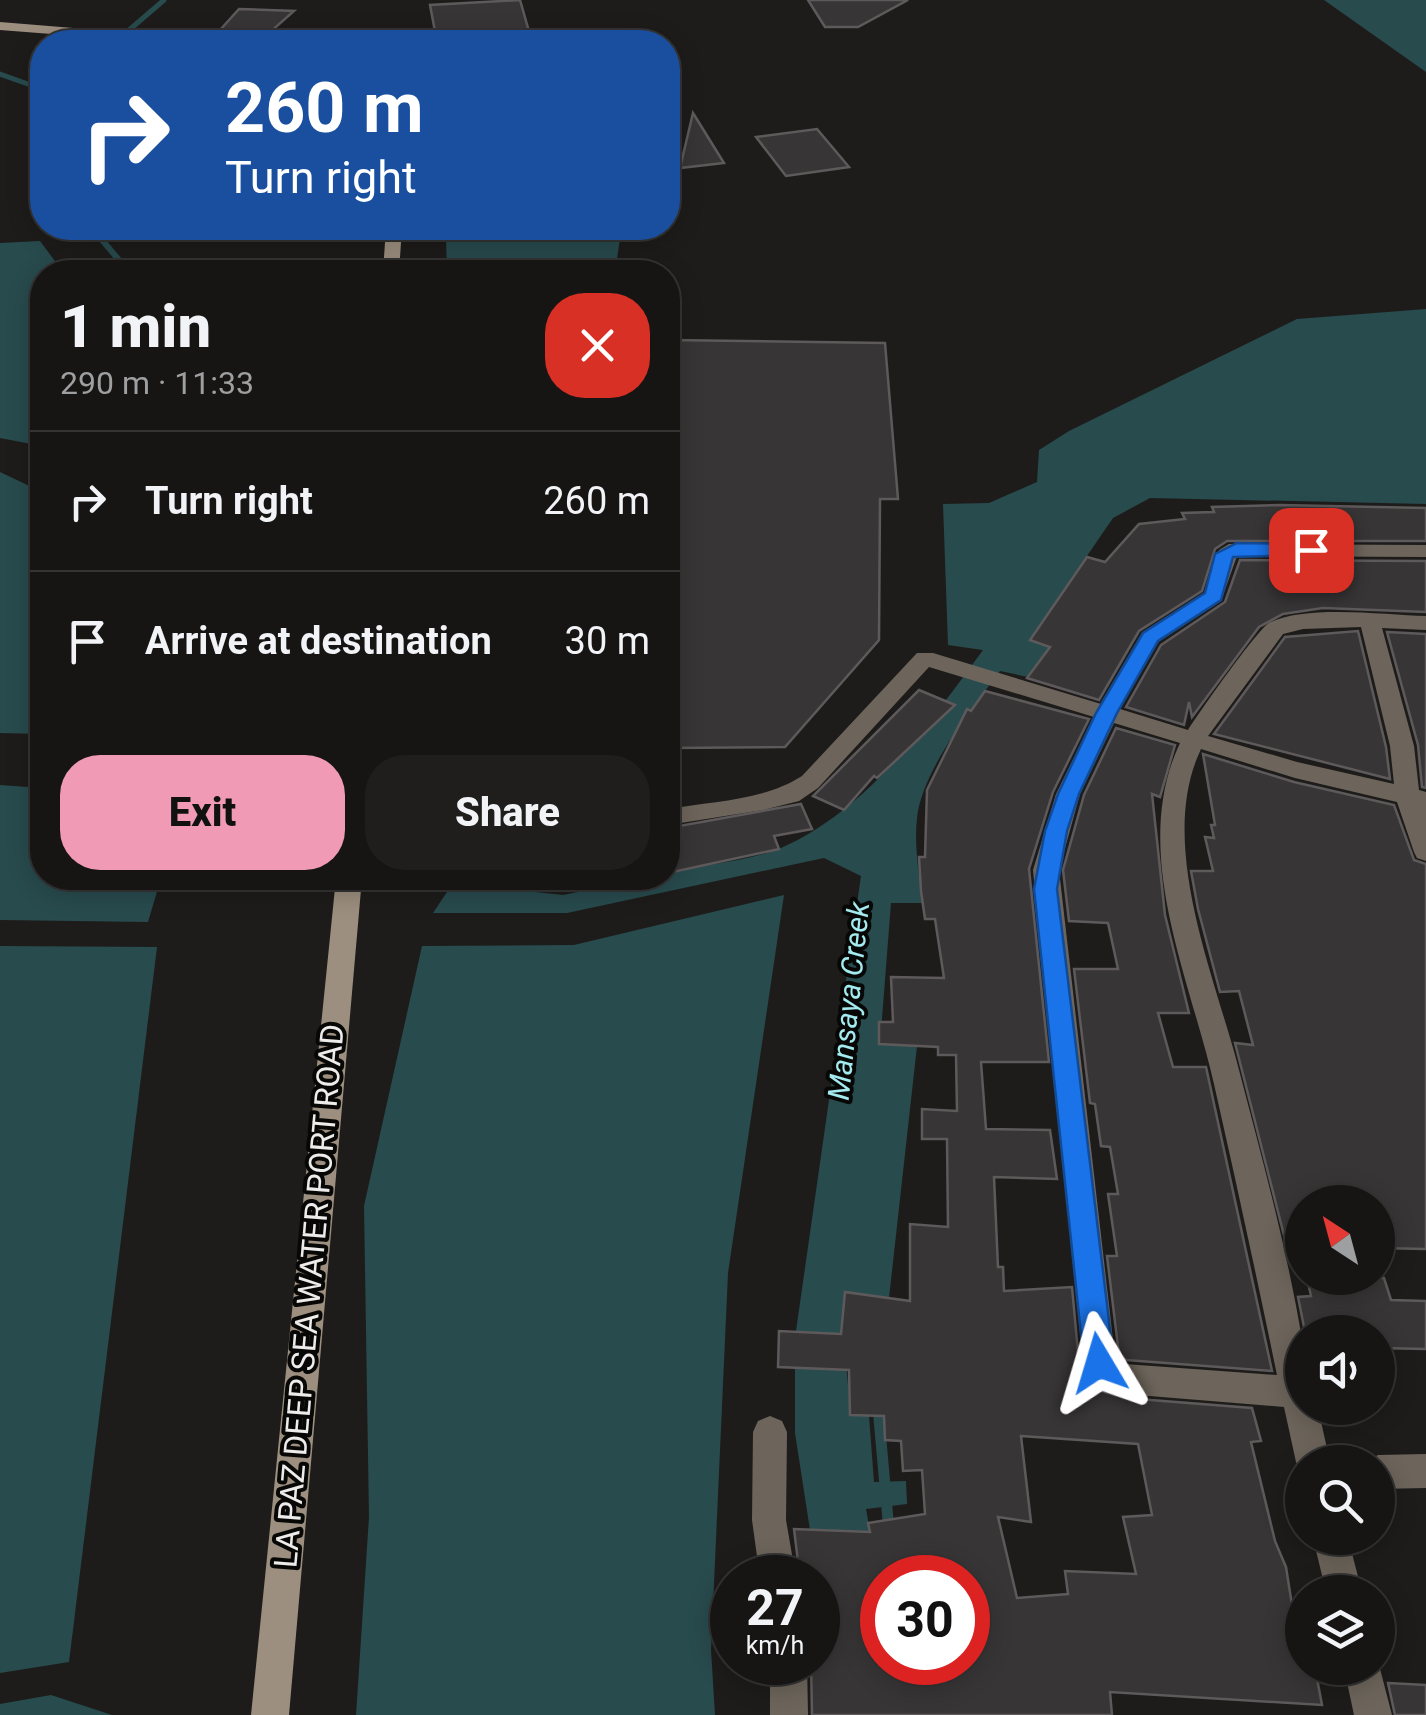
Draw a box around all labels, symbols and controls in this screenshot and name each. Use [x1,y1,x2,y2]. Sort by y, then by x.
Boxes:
text: 260 m [225,67,424,149]
icon: right [60,70,190,200]
text: Turn right [225,151,417,204]
text: 1 min [60,291,211,362]
button: close [545,293,650,398]
text: 290 m · 11:33 [60,364,254,402]
icon: right [60,474,115,529]
text: Turn right [145,479,313,523]
text: 260 m [543,479,650,523]
pin [1269,508,1354,593]
icon: arrive [1284,523,1339,578]
icon: arrive [60,614,115,669]
text: Arrive at destination [145,619,492,663]
text: 30 m [565,619,650,663]
button: Exit [60,755,345,870]
button: Share [365,755,650,870]
water label: Mansaya Creek [821,899,876,1102]
street label: LA PAZ DEEP SEA WATER PORT ROAD [266,1023,352,1569]
north arrow [1285,1185,1395,1295]
map controls [1285,1185,1395,1685]
position arrow [1047,1311,1151,1415]
button: sound [1285,1315,1395,1425]
button: search [1285,1445,1395,1555]
speed limit sign: 30 [860,1555,990,1685]
button: layers [1285,1575,1395,1685]
text: 27 [746,1579,804,1637]
text: km/h [746,1631,804,1660]

